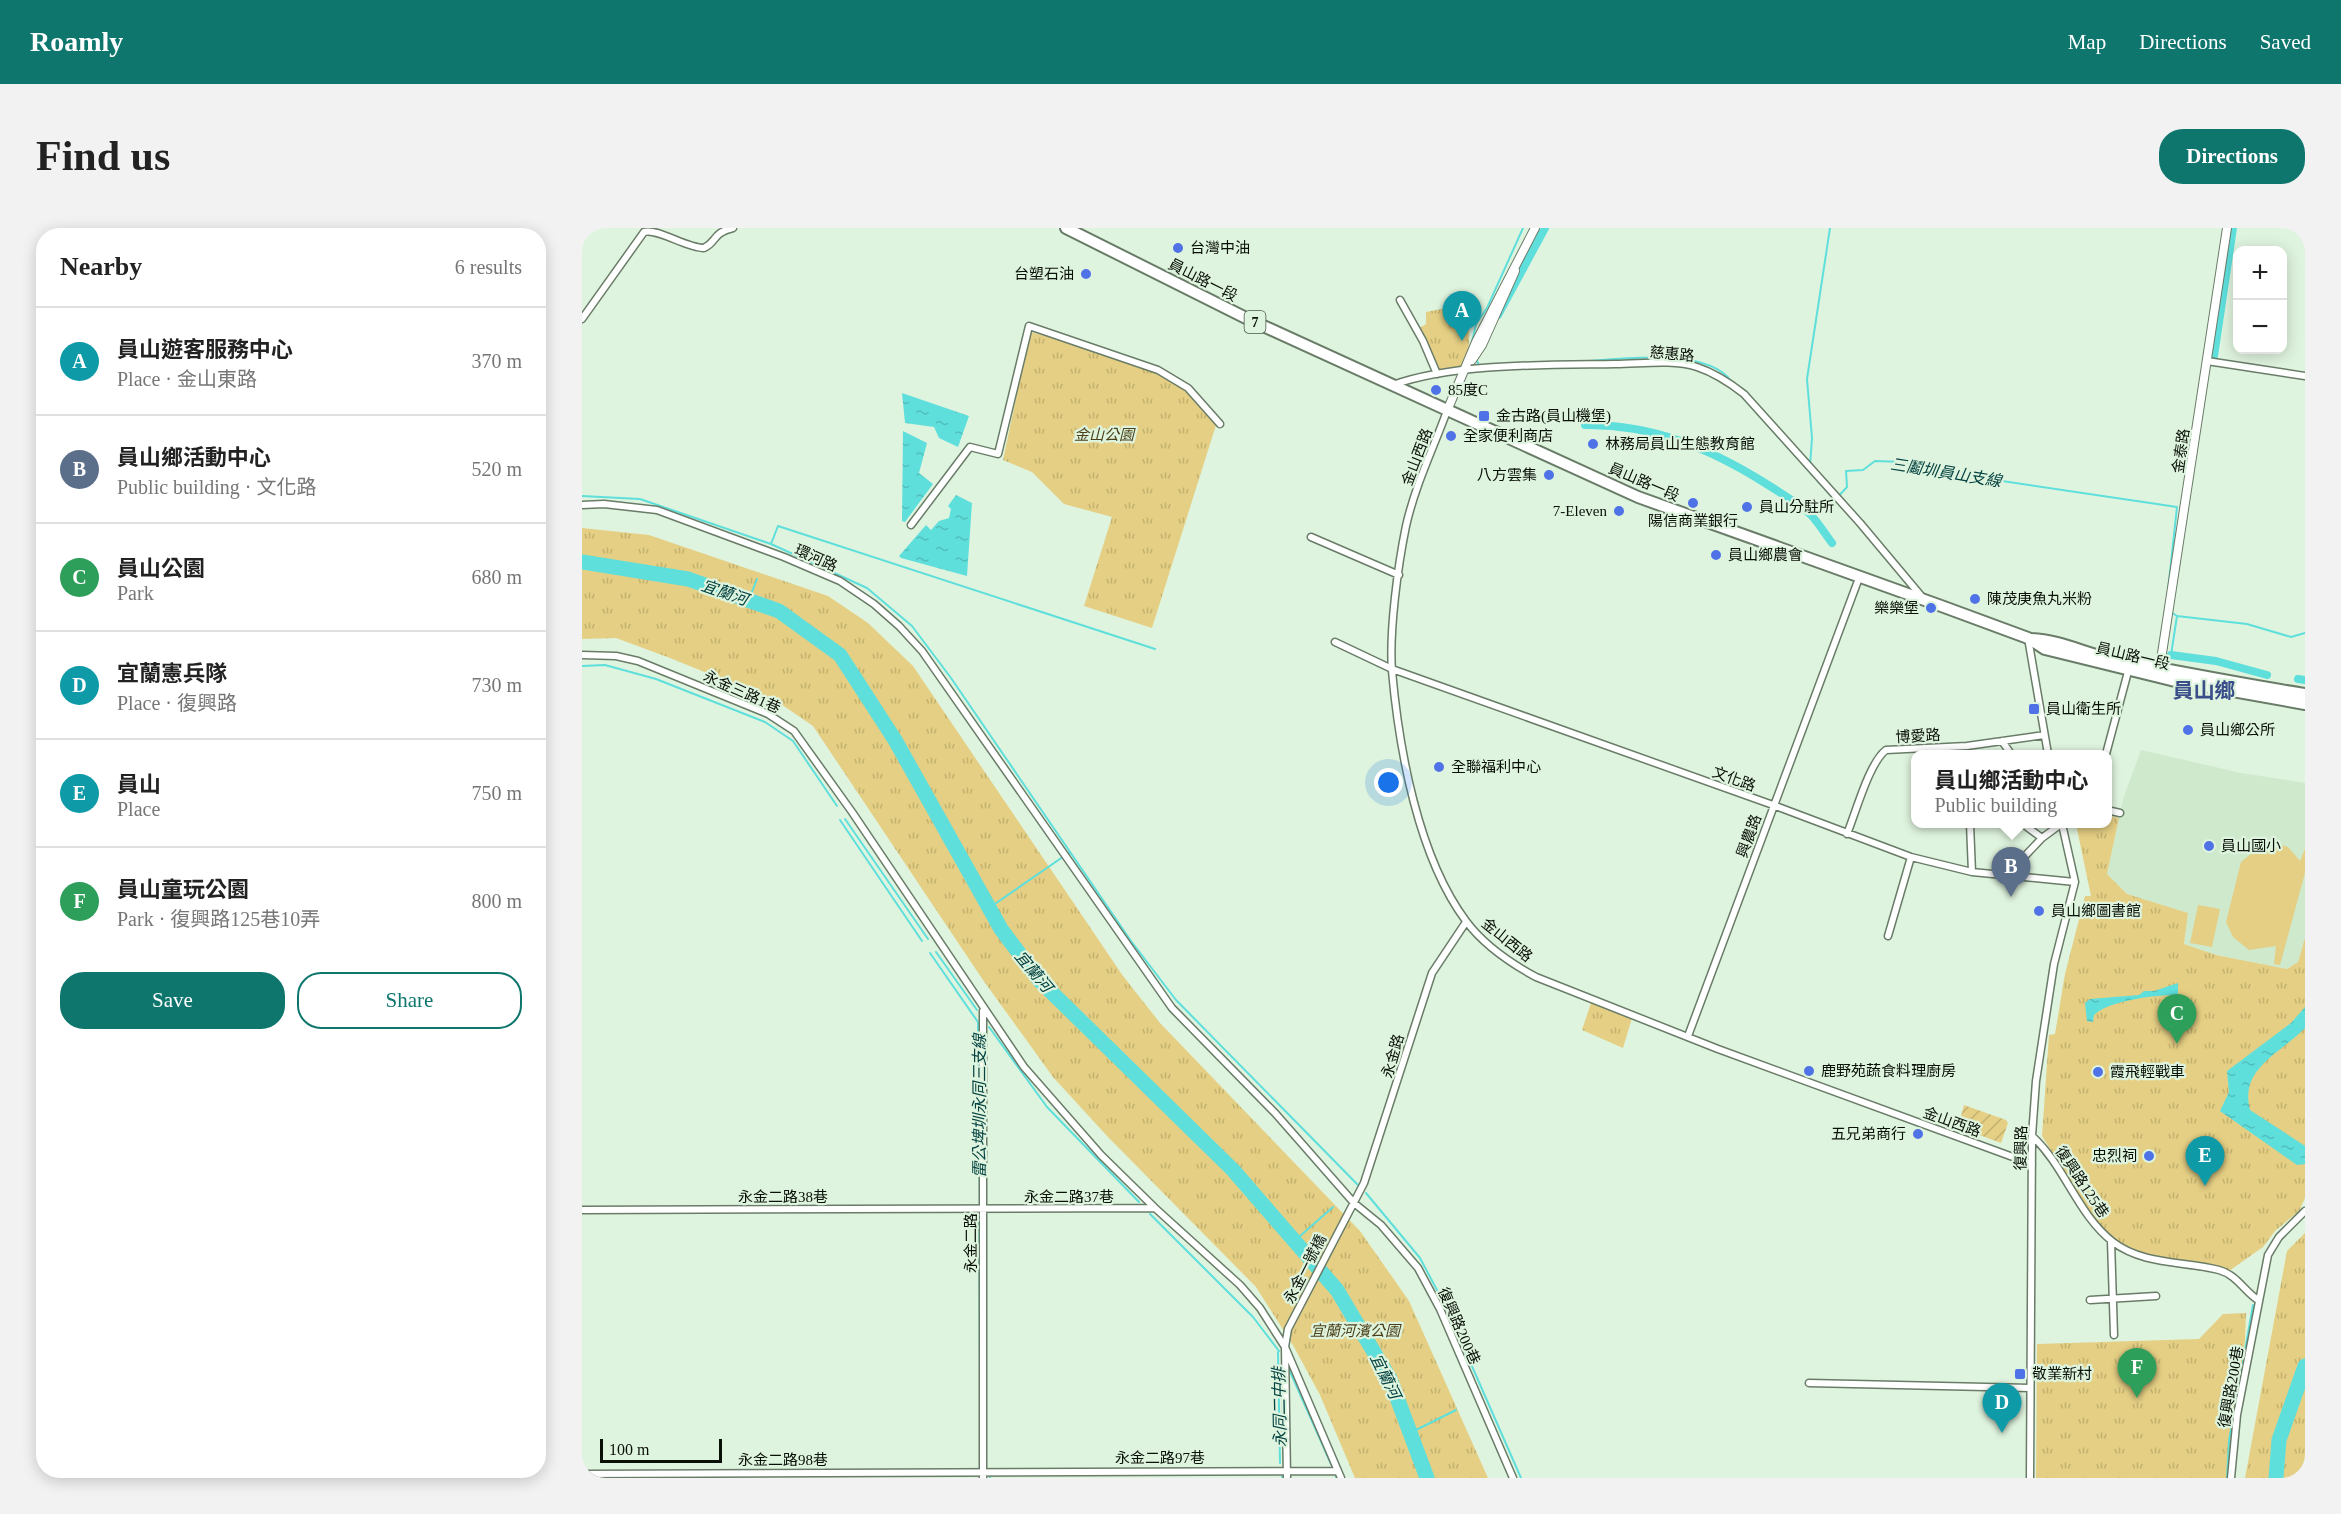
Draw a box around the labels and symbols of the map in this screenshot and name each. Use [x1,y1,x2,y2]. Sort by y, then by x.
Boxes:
place label: 台灣中油 [1190,240,1250,256]
marker: 台灣中油 [1171,241,1185,255]
street label: 員山路一段 [1166,256,1240,304]
place label: 台塑石油 [1014,266,1074,282]
marker: 台塑石油 [1079,267,1093,281]
pin: A [1442,291,1482,341]
road number: 7 [1244,311,1266,333]
street label: 慈惠路 [1649,344,1695,364]
place label: 85度C [1448,382,1488,398]
marker: 85度C [1429,383,1443,397]
place label: 金古路(員山機堡) [1496,408,1611,425]
marker: 金古路(員山機堡) [1477,409,1491,423]
street label: 金山西路 [1399,426,1435,488]
park label: 金山公園 [1074,427,1136,443]
street label: 金泰路 [2169,427,2192,474]
place label: 全家便利商店 [1463,428,1553,444]
marker: 全家便利商店 [1444,429,1458,443]
place label: 林務局員山生態教育館 [1605,435,1755,452]
marker: 林務局員山生態教育館 [1586,437,1600,451]
water label: 三鬮圳員山支線 [1889,455,2005,490]
street label: 員山路一段 [1606,460,1682,504]
place label: 八方雲集 [1477,467,1537,483]
marker: 八方雲集 [1542,468,1556,482]
marker: 陽信商業銀行 [1686,496,1700,510]
place label: 員山分駐所 [1759,499,1834,515]
marker: 員山分駐所 [1740,500,1754,514]
place label: 7-Eleven [1553,503,1608,519]
marker: 7-Eleven [1612,504,1626,518]
place label: 陽信商業銀行 [1648,513,1738,529]
street label: 環河路 [792,542,840,574]
place label: 員山鄉農會 [1728,547,1803,563]
marker: 員山鄉農會 [1709,548,1723,562]
water label: 宜蘭河 [699,577,753,609]
place label: 陳茂庚魚丸米粉 [1987,590,2092,607]
marker: 陳茂庚魚丸米粉 [1968,592,1982,606]
place label: 樂樂堡 [1874,600,1919,616]
marker: 樂樂堡 [1924,601,1938,615]
street label: 員山路一段 [2095,640,2171,672]
street label: 永金三路1巷 [701,668,783,716]
district label: 員山鄉 [2173,679,2236,703]
place label: 員山衛生所 [2046,701,2121,717]
marker: 員山衛生所 [2027,702,2041,716]
place label: 員山鄉公所 [2200,722,2275,738]
marker: 員山鄉公所 [2181,723,2195,737]
street label: 博愛路 [1895,727,1941,745]
place label: 全聯福利中心 [1451,759,1541,775]
marker: 全聯福利中心 [1432,760,1446,774]
street label: 文化路 [1710,763,1758,794]
your location [1374,768,1403,797]
street label: 興農路 [1734,812,1764,860]
place label: 員山國小 [2221,838,2281,854]
marker: 員山國小 [2202,839,2216,853]
pin: B [1992,848,2030,897]
place label: 員山鄉圖書館 [2051,903,2141,919]
marker: 員山鄉圖書館 [2032,904,2046,918]
street label: 金山西路 [1479,915,1535,965]
water label: 宜蘭河 [1012,947,1057,997]
pin: C [2158,994,2196,1044]
water label: 雷公埤圳永同三支線 [971,1032,988,1178]
street label: 永金路 [1379,1032,1407,1080]
place label: 鹿野苑蔬食料理廚房 [1821,1062,1956,1079]
marker: 鹿野苑蔬食料理廚房 [1802,1064,1816,1078]
place label: 霞飛輕戰車 [2110,1064,2185,1080]
marker: 霞飛輕戰車 [2091,1065,2105,1079]
street label: 金山西路 [1921,1104,1983,1140]
street label: 復興路 [2013,1125,2029,1171]
place label: 五兄弟商行 [1831,1126,1906,1142]
marker: 五兄弟商行 [1911,1127,1925,1141]
pin: E [2186,1136,2224,1186]
street label: 復興路125巷 [2052,1143,2112,1221]
place label: 忠烈祠 [2092,1148,2137,1164]
marker: 忠烈祠 [2142,1149,2156,1163]
street label: 永金二路38巷 [738,1189,828,1205]
street label: 永金二路37巷 [1024,1189,1114,1205]
street label: 永金二路 [963,1213,979,1273]
street label: 永金一號橋 [1281,1232,1329,1306]
street label: 復興路200巷 [1435,1285,1483,1367]
park label: 宜蘭河濱公園 [1310,1323,1402,1339]
street label: 復興路200巷 [2216,1345,2246,1429]
pin: F [2118,1348,2156,1398]
water label: 宜蘭河 [1367,1351,1405,1404]
water label: 永同二中排 [1270,1365,1289,1447]
place label: 敬業新村 [2032,1365,2092,1382]
marker: 敬業新村 [2013,1367,2027,1381]
pin: D [1982,1384,2022,1433]
scale bar [600,1436,722,1464]
street label: 永金二路97巷 [1115,1450,1205,1466]
street label: 永金二路98巷 [738,1452,828,1468]

